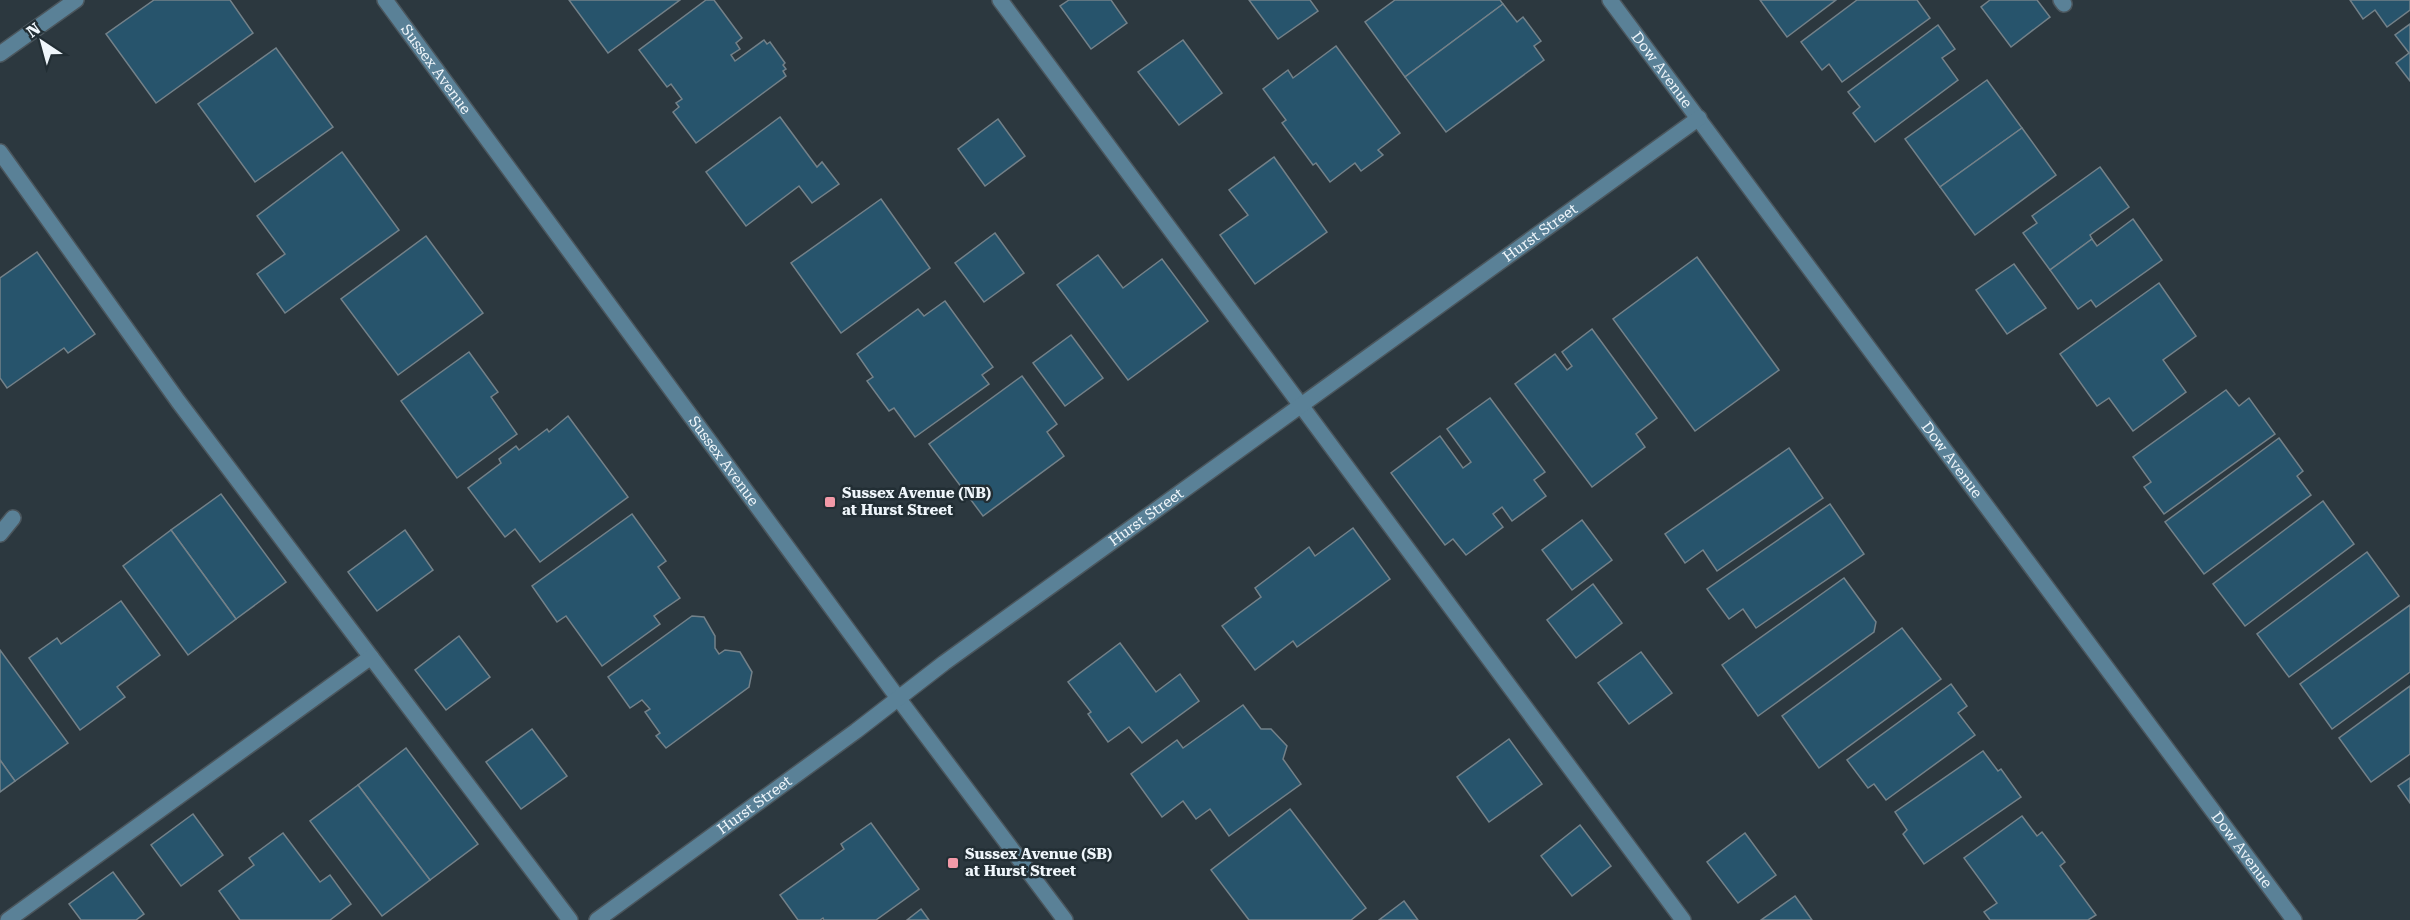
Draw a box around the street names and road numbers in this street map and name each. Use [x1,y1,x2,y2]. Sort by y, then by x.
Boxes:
street label: Sussex Avenue [397,21,475,118]
street label: Dow Avenue [1628,28,1696,112]
street label: Hurst Street [1499,200,1581,266]
street label: Sussex Avenue [685,412,763,509]
street label: Dow Avenue [1918,418,1986,502]
street label: Hurst Street [1105,484,1187,550]
street label: Hurst Street [714,772,796,838]
street label: Dow Avenue [2208,808,2276,892]

